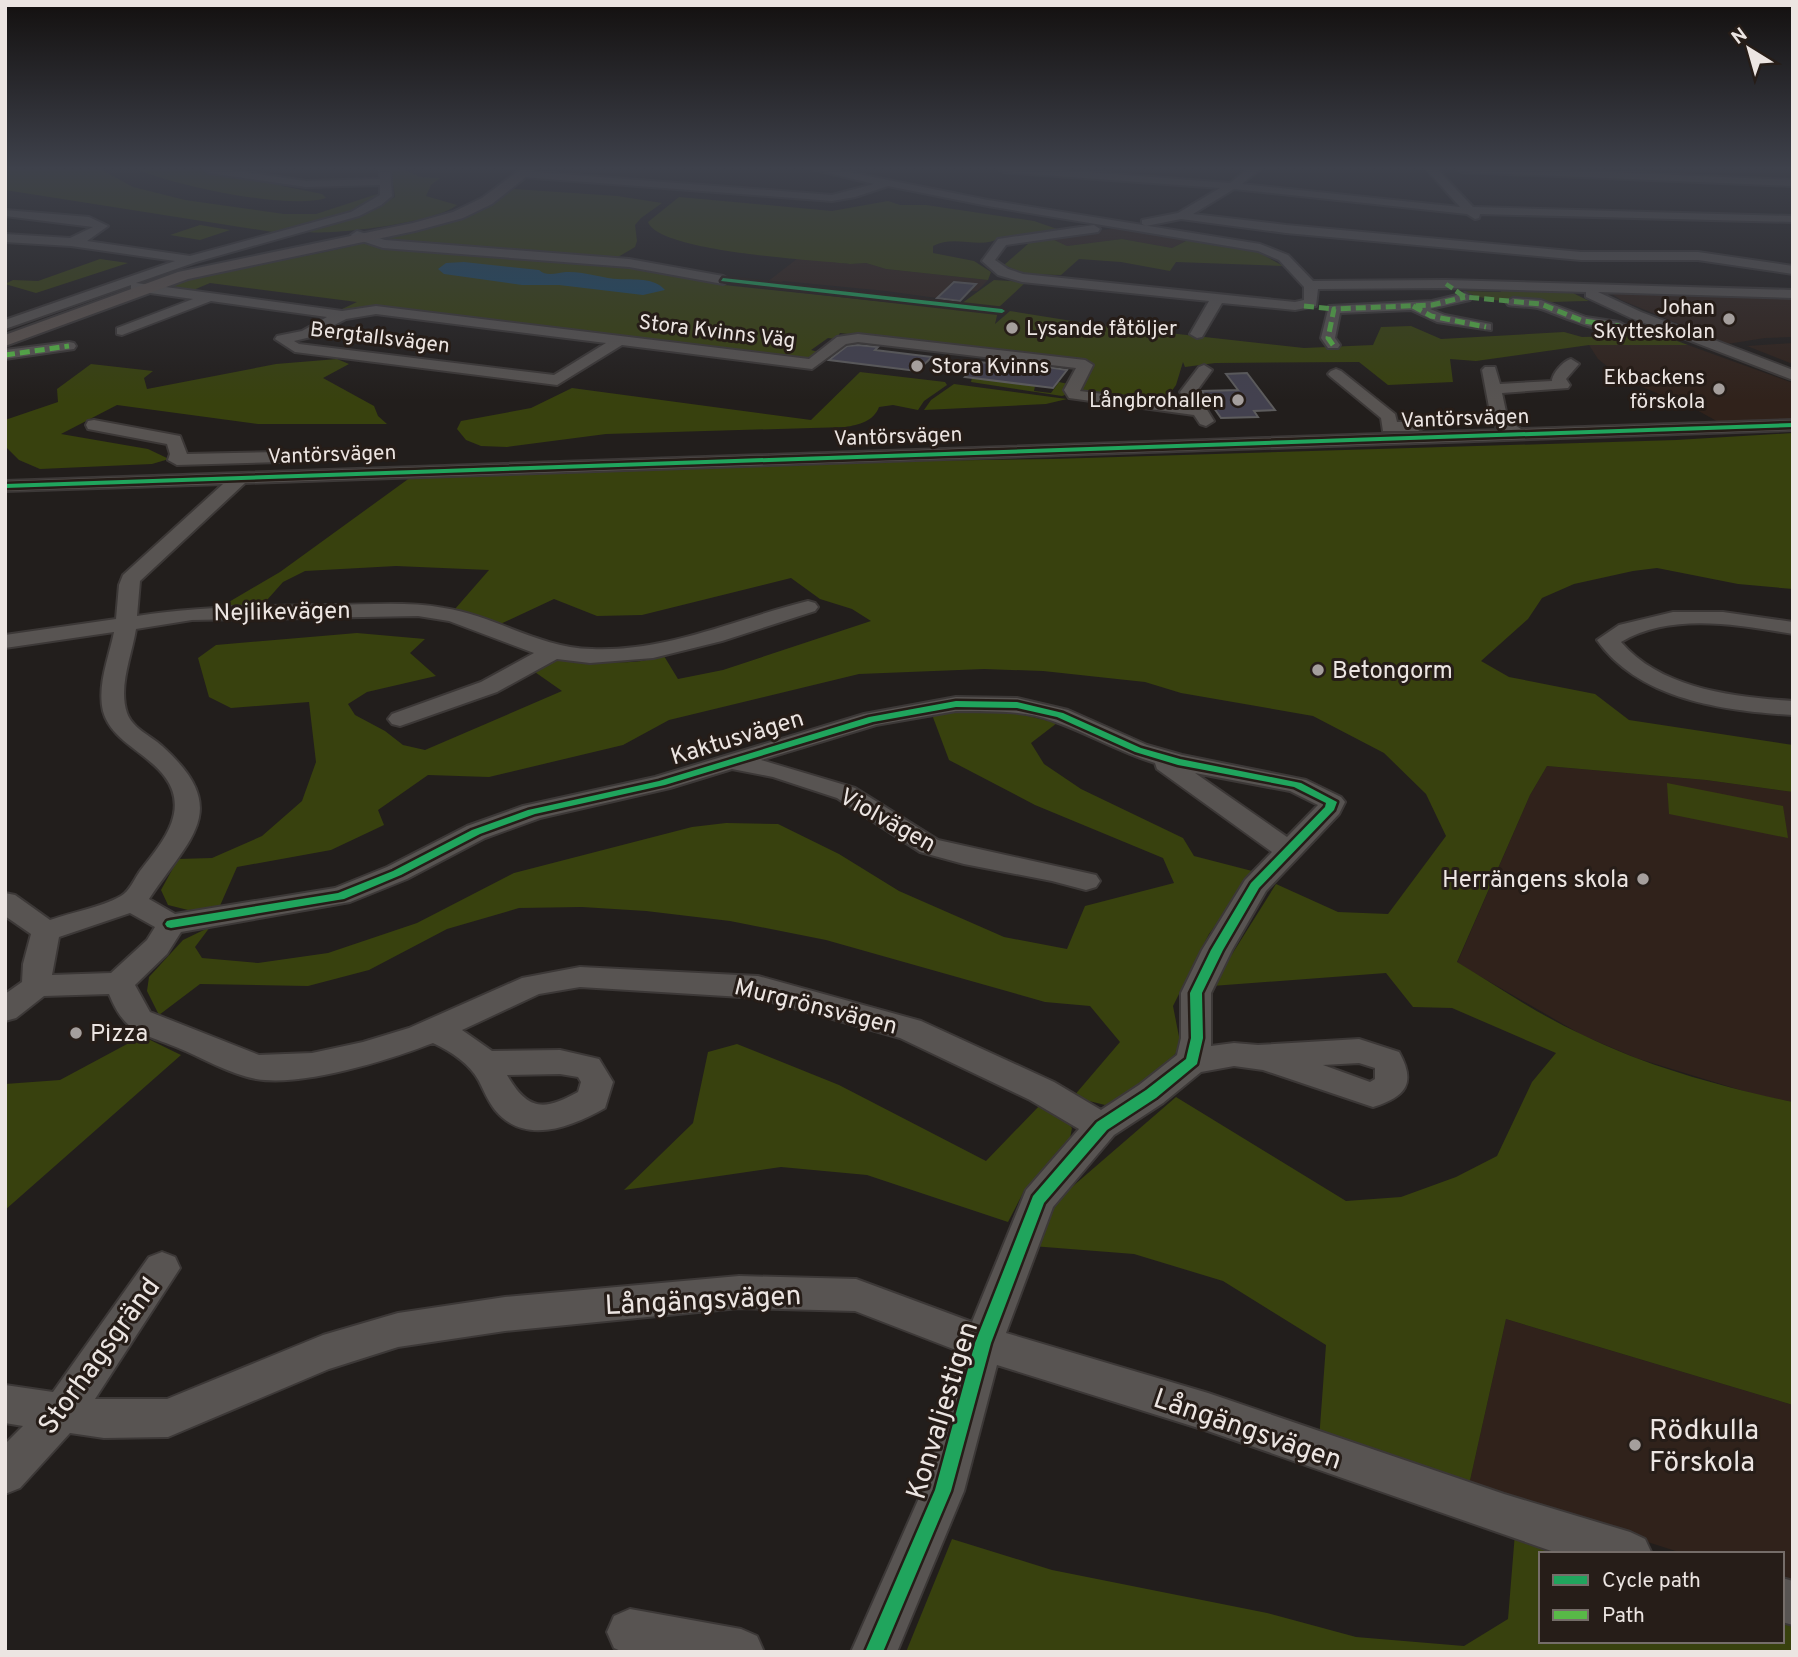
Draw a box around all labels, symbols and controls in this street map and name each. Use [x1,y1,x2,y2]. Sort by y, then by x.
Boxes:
north arrow [1714,14,1784,84]
text: N [1727,23,1753,51]
place label: Johan Skytteskolan [1593,295,1715,346]
street label: Stora Kvinns Väg [637,309,797,355]
marker: Johan Skytteskolan [1721,311,1737,327]
place label: Lysande fåtöljer [1026,316,1177,343]
street label: Bergtallsvägen [308,317,451,360]
marker: Lysande fåtöljer [1004,320,1020,336]
place label: Stora Kvinns [931,354,1049,381]
marker: Stora Kvinns [909,358,925,374]
place label: Ekbackens förskola [1604,365,1705,416]
marker: Ekbackens förskola [1711,381,1727,397]
place label: Långbrohallen [1089,388,1224,415]
marker: Långbrohallen [1230,392,1246,408]
street label: Vantörsvägen [1400,404,1530,435]
street label: Vantörsvägen [833,422,963,453]
street label: Vantörsvägen [267,440,397,471]
street label: Nejlikevägen [213,597,351,629]
place label: Betongorm [1332,657,1453,687]
marker: Betongorm [1310,662,1326,678]
street label: Kaktusvägen [667,704,808,773]
street label: Violvägen [833,783,941,861]
place label: Herrängens skola [1442,866,1629,896]
marker: Herrängens skola [1635,871,1651,887]
street label: Murgrönsvägen [731,973,900,1043]
place label: Pizza [90,1020,148,1050]
marker: Pizza [68,1025,84,1041]
street label: Storhagsgränd [31,1271,170,1442]
street label: Långängsvägen [604,1279,802,1325]
street label: Konvaljestigen [900,1317,988,1504]
street label: Långängsvägen [1148,1382,1346,1480]
place label: Rödkulla Förskola [1649,1414,1759,1482]
marker: Rödkulla Förskola [1627,1437,1643,1453]
legend [1539,1552,1784,1643]
text: Cycle path [1602,1568,1701,1595]
text: Path [1602,1603,1645,1630]

